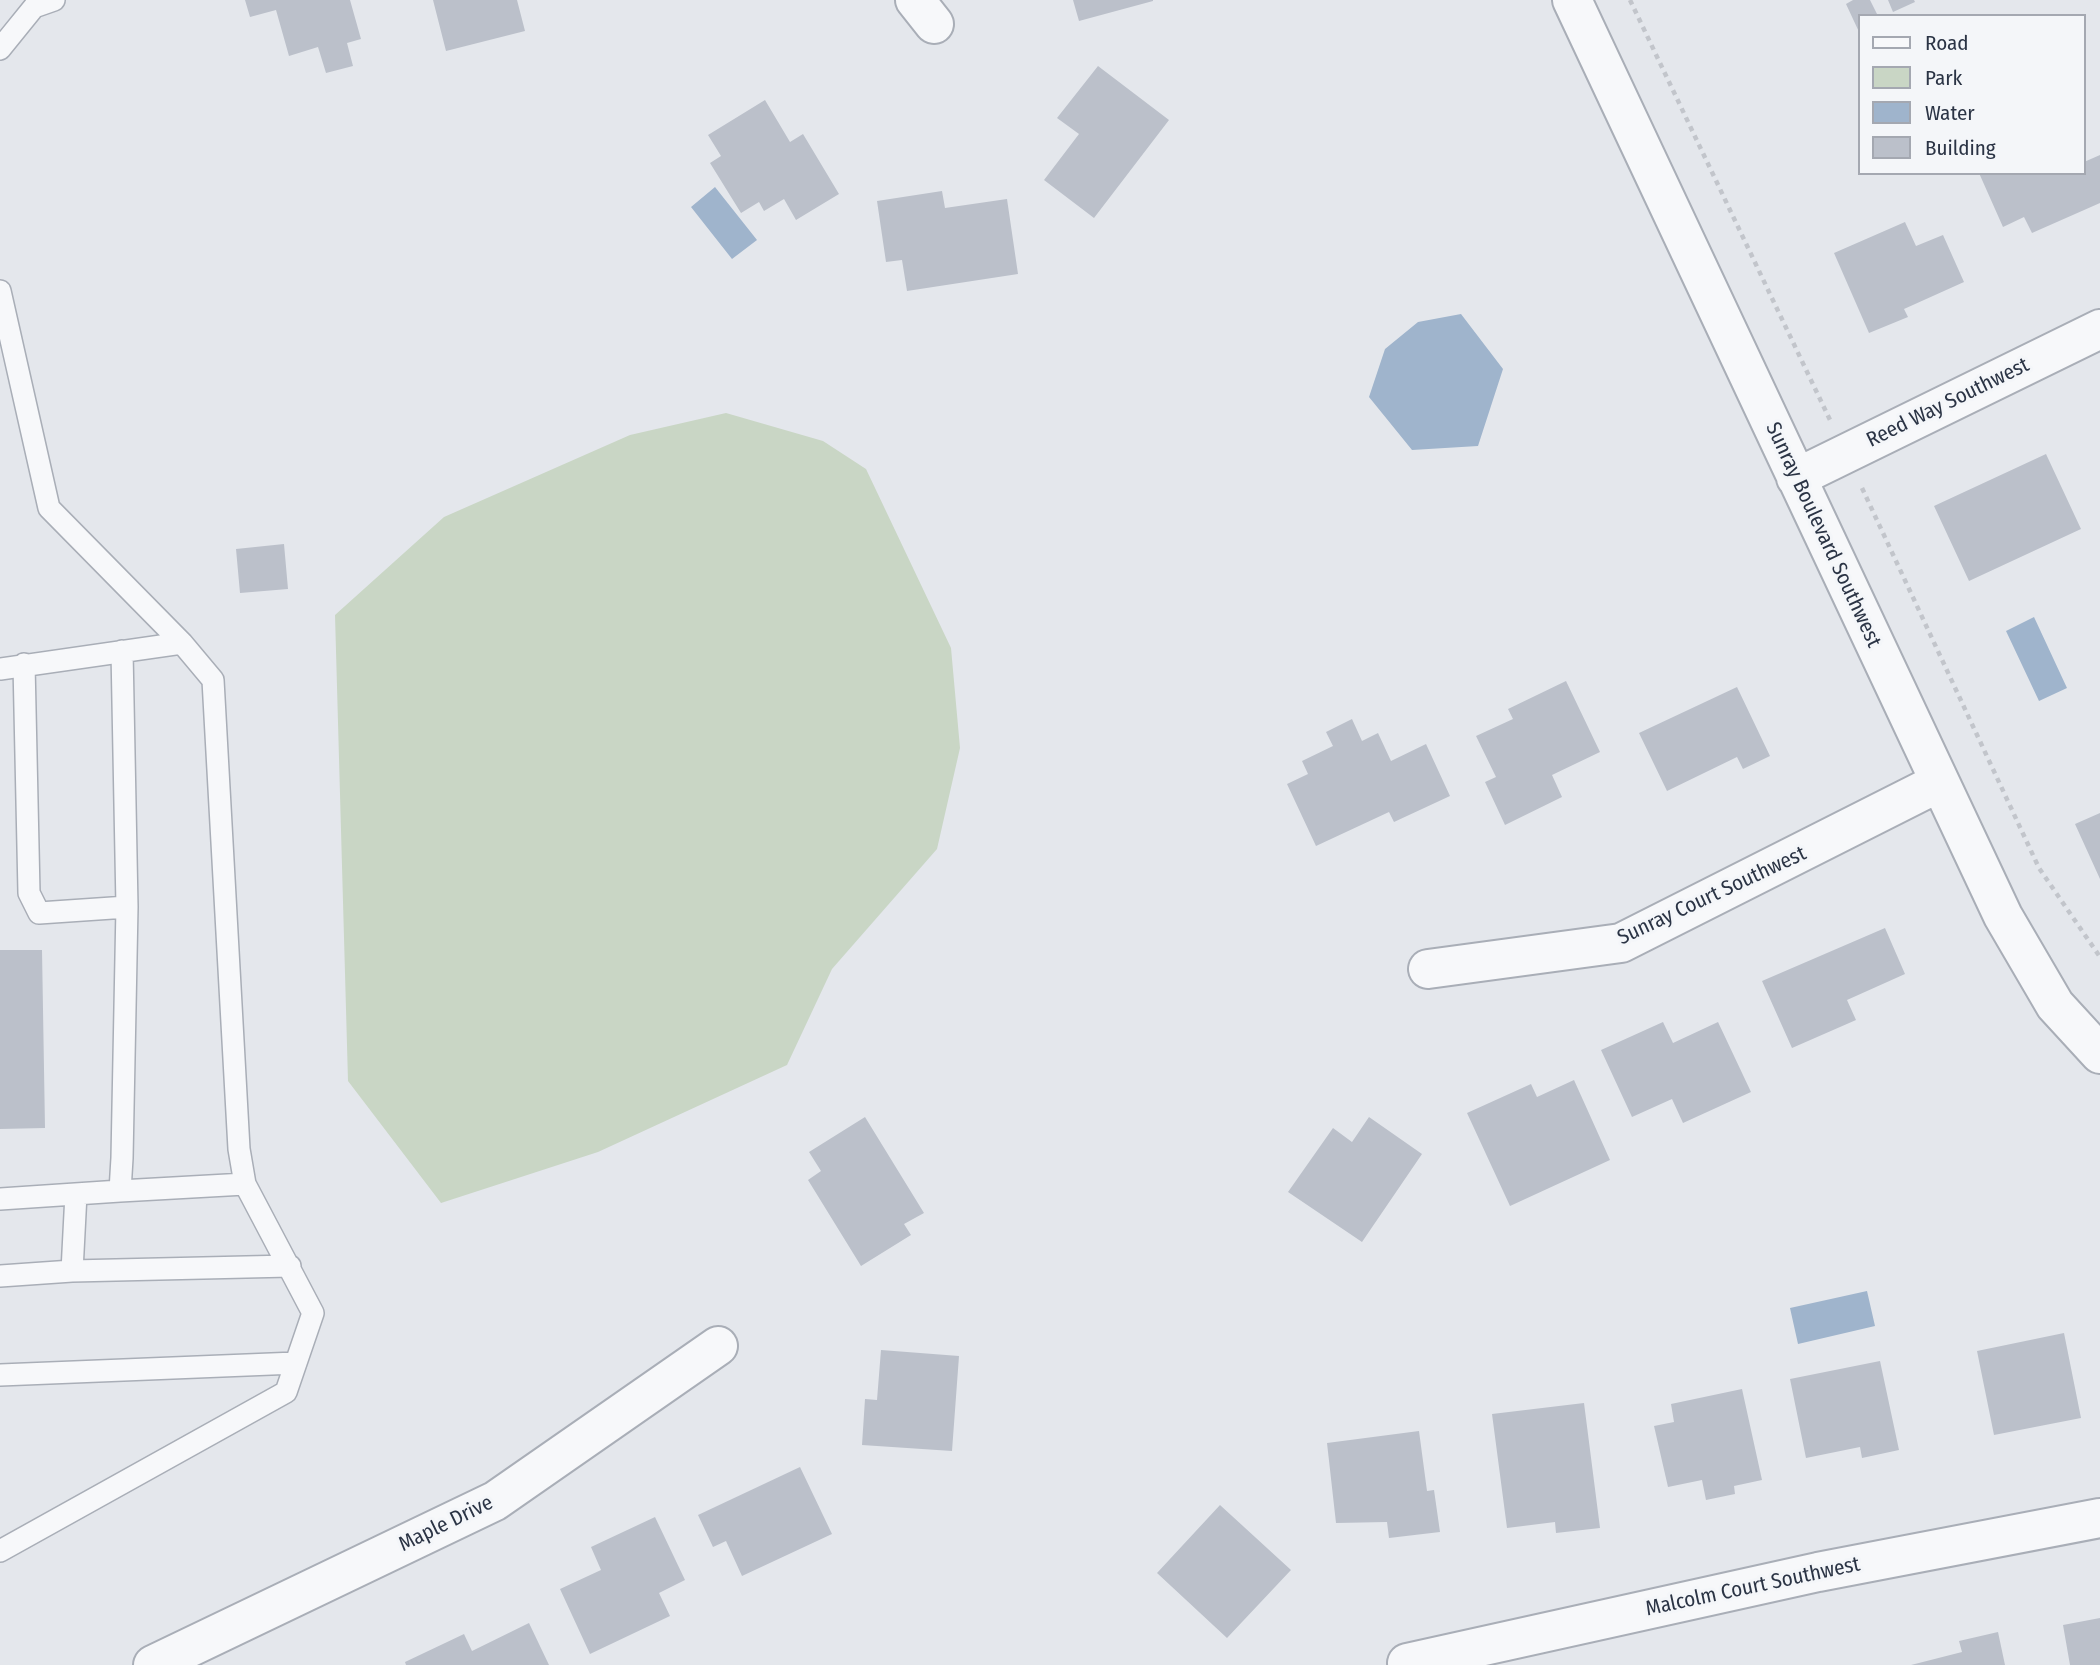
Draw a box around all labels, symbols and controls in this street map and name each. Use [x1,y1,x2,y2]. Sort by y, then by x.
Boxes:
legend [1858,14,2086,175]
text: Road [1925,30,1969,56]
text: Park [1925,65,1962,91]
text: Water [1925,100,1975,126]
text: Building [1925,135,1996,161]
street label: Reed Way Southwest [1863,353,2033,453]
street label: Sunray Boulevard Southwest [1760,419,1886,651]
street label: Sunray Court Southwest [1614,841,1810,951]
street label: Maple Drive [395,1490,497,1558]
street label: Malcolm Court Southwest [1644,1552,1862,1622]

